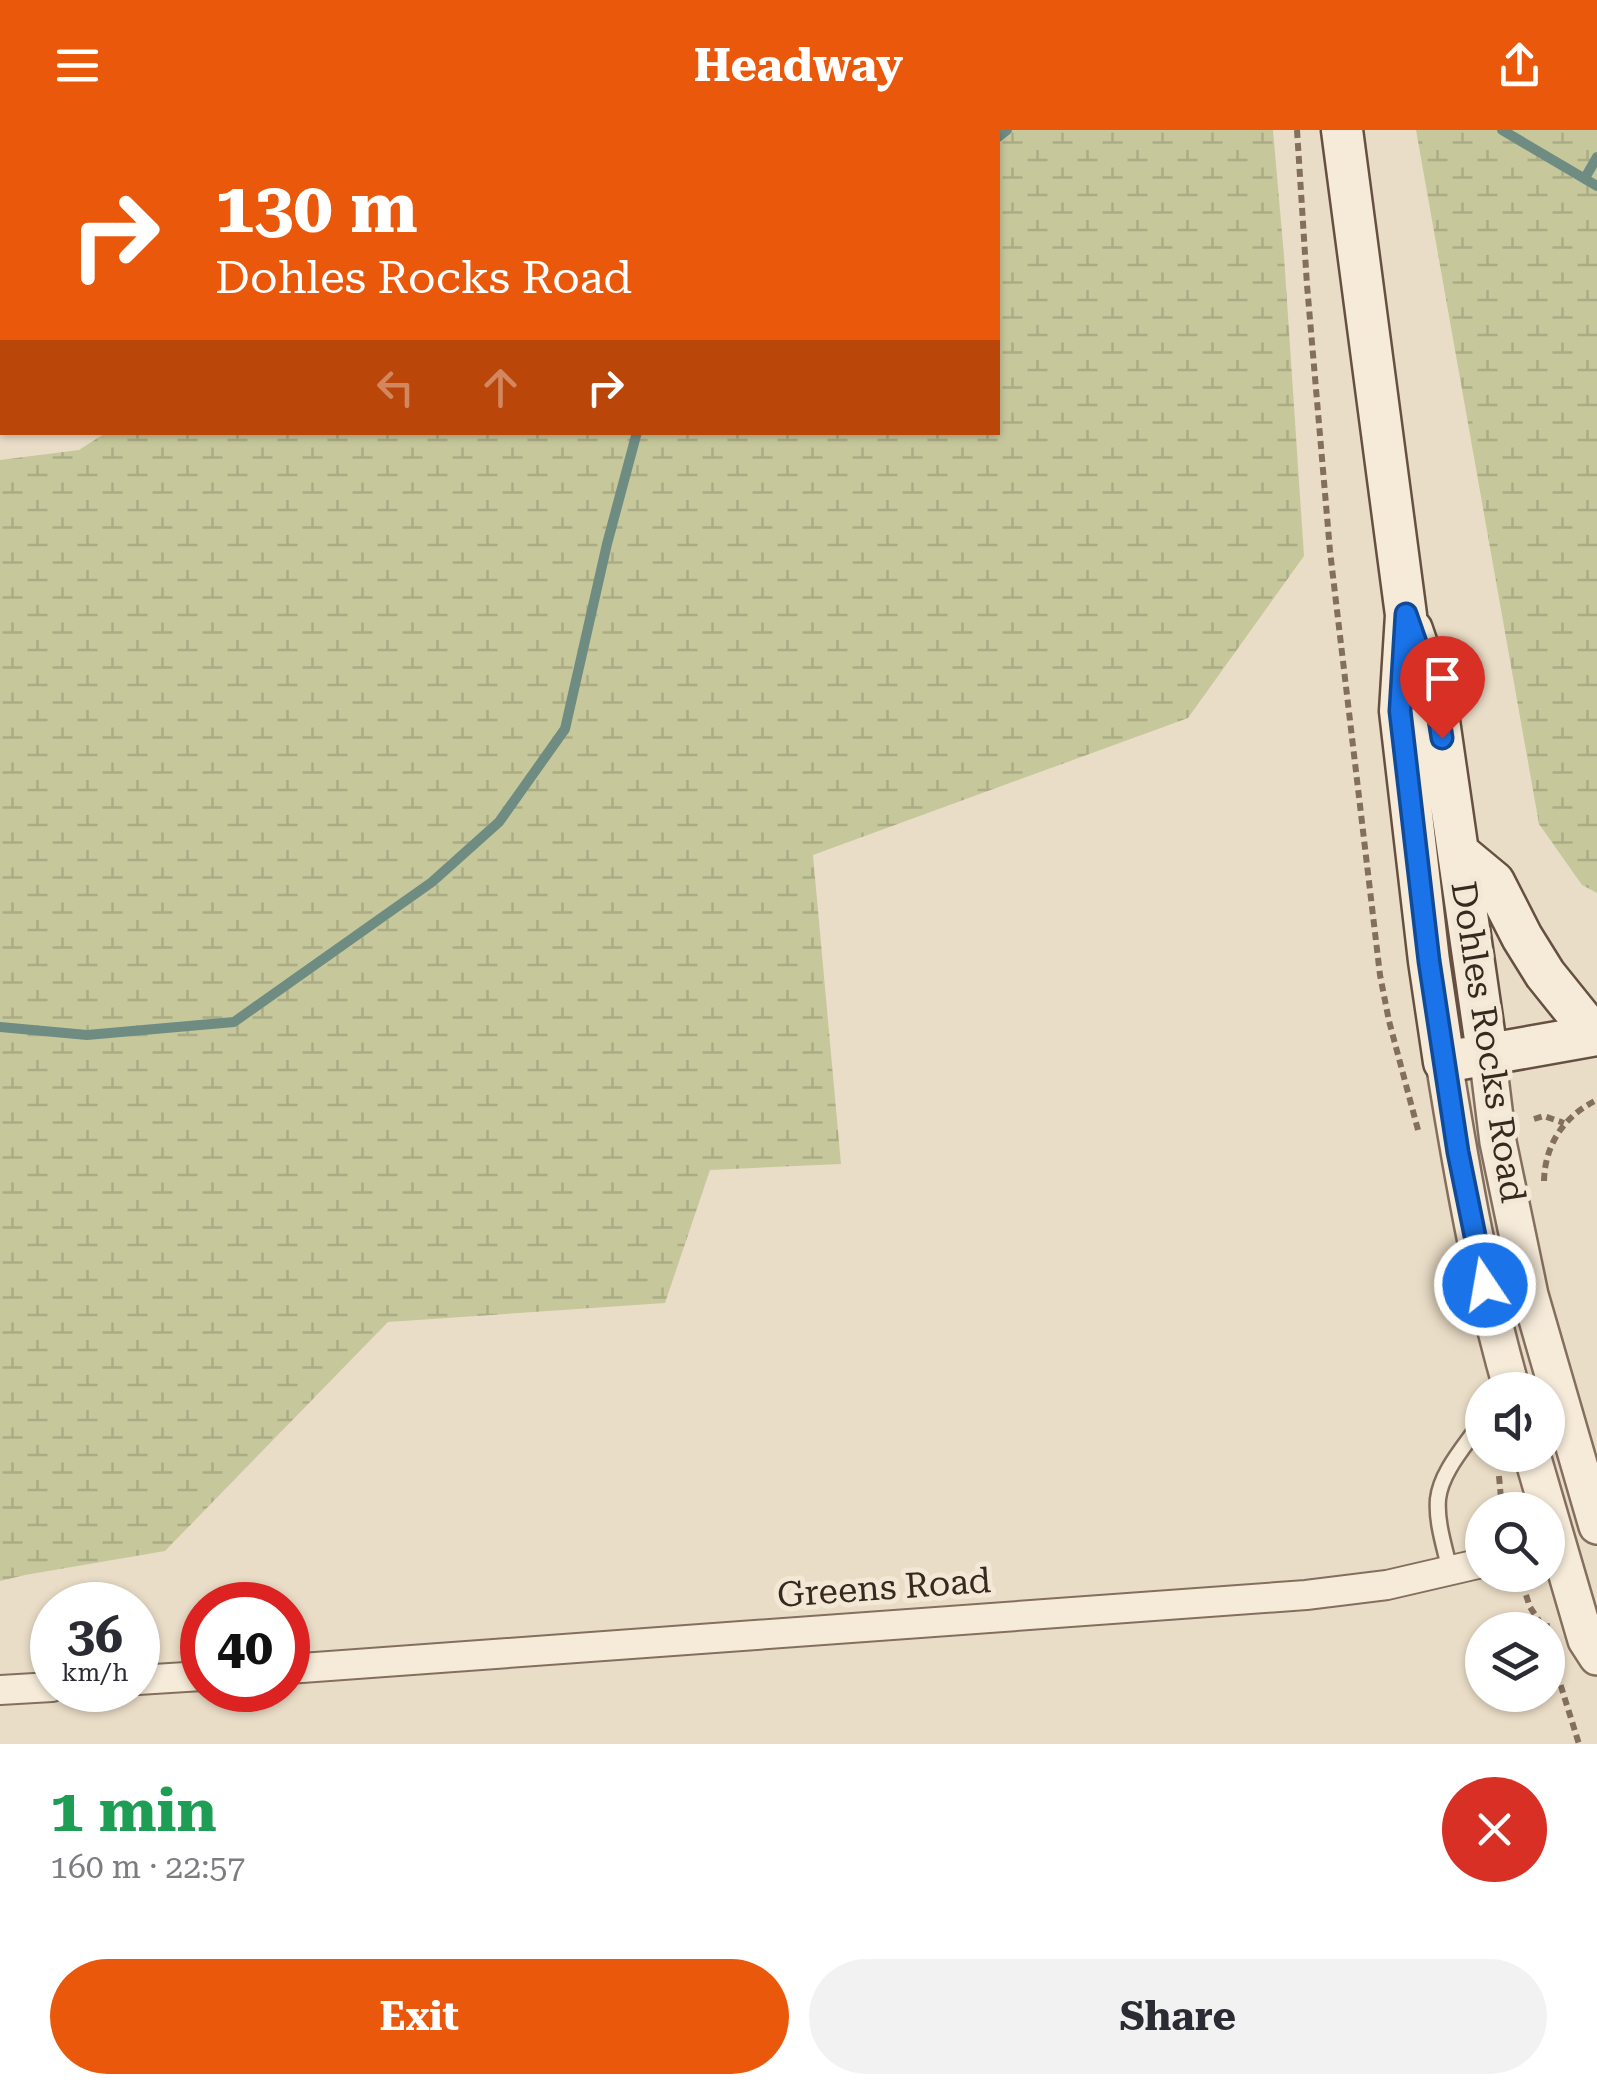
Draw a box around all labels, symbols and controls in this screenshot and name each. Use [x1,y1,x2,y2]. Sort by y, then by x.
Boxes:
icon: menu [50,38,105,93]
icon: share [1492,38,1547,93]
text: Headway [694,39,903,92]
text: 130 m [215,167,418,249]
icon: right [50,170,180,300]
text: Dohles Rocks Road [215,251,632,304]
icon: left [368,360,423,415]
icon: ahead [473,360,528,415]
icon: right [578,360,633,415]
pin [1400,636,1485,739]
icon: arrive [1415,651,1470,706]
street label: Dohles Rocks Road [1442,879,1534,1205]
position arrow [1433,1233,1537,1337]
map controls [1465,1372,1565,1712]
button: sound [1465,1372,1565,1472]
button: search [1465,1492,1565,1592]
street label: Greens Road [776,1560,992,1616]
speed limit sign: 40 [180,1582,310,1712]
text: 36 [67,1606,123,1664]
button: layers [1465,1612,1565,1712]
text: km/h [62,1658,128,1687]
text: 1 min [50,1775,217,1846]
button: close [1442,1777,1547,1882]
text: 160 m · 22:57 [50,1848,245,1886]
button: Exit [50,1959,789,2074]
button: Share [809,1959,1547,2074]

